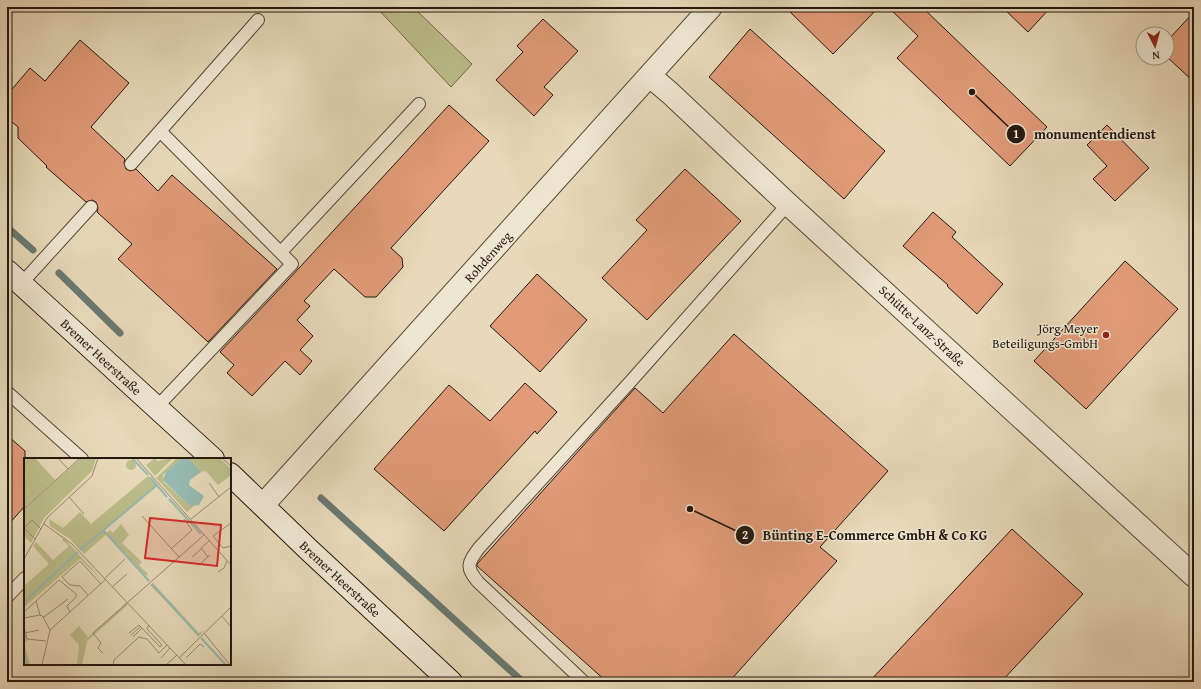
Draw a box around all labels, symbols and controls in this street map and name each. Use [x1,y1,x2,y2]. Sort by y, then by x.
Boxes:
north arrow [1135,26,1175,66]
text: N [1151,48,1161,64]
callout: monumentendienst [1006,121,1164,147]
text: monumentendienst [1034,124,1157,144]
text: 1 [1013,125,1019,142]
street label: Rohdenweg [460,227,517,287]
street label: Schütte-Lanz-Straße [875,281,969,371]
street label: Bremer Heerstraße [56,314,146,400]
place label: Jörg Meyer Beteiligungs-GmbH [992,319,1099,353]
marker: Jörg Meyer Beteiligungs-GmbH [1101,330,1111,340]
inset map [24,458,231,665]
callout: Bünting E-Commerce GmbH & Co KG [735,522,995,548]
text: Bünting E-Commerce GmbH & Co KG [763,525,988,545]
text: 2 [742,526,748,543]
street label: Bremer Heerstraße [295,536,385,622]

